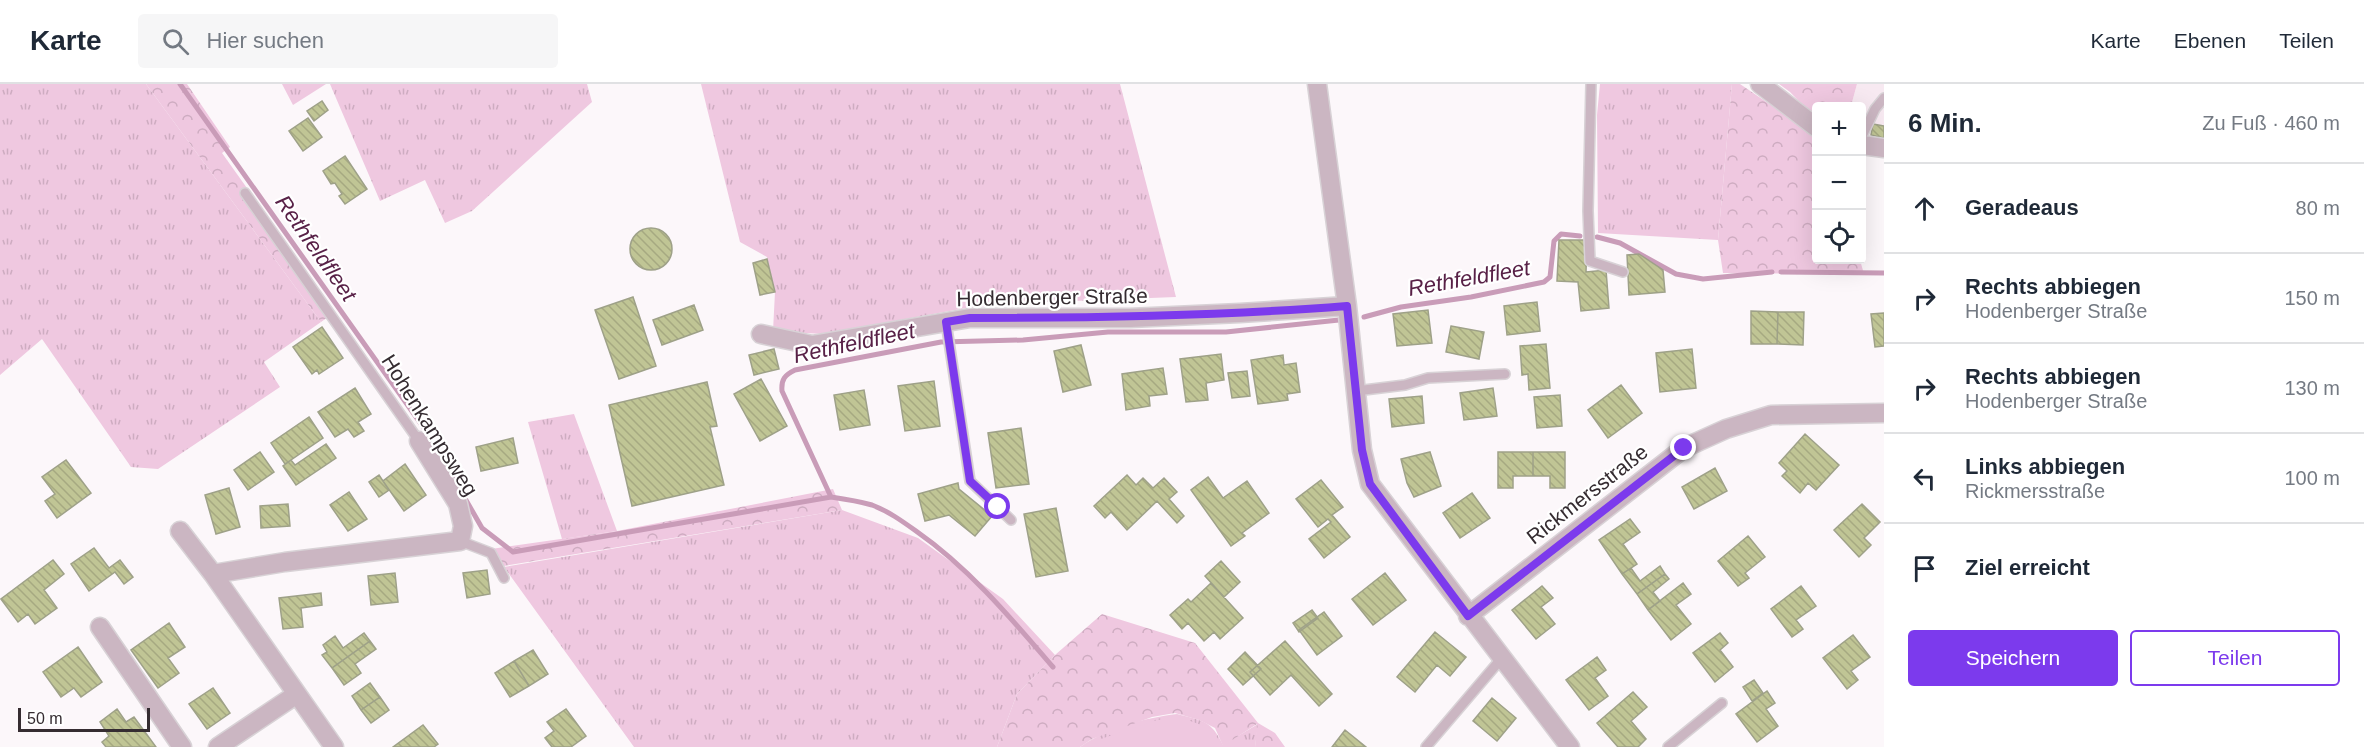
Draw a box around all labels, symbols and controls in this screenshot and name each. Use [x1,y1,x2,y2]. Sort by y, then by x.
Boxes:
search box [138,14,558,68]
text: Karte [30,25,102,56]
icon: search [159,25,192,58]
text: Hier suchen [207,28,324,53]
text: Karte [2091,29,2141,52]
text: Ebenen [2174,29,2246,52]
text: Teilen [2279,29,2334,52]
map controls [1812,102,1866,264]
button: + [1812,102,1866,156]
text: 6 Min. [1908,108,1982,138]
text: Zu Fuß · 460 m [2202,112,2340,134]
button: − [1812,156,1866,210]
water label: Rethfeldfleet [270,190,362,306]
icon: ahead [1908,192,1941,225]
text: Geradeaus [1965,195,2079,220]
text: 80 m [2296,197,2340,219]
button: locate [1812,210,1866,264]
water label: Rethfeldfleet [1406,255,1533,301]
text: Rechts abbiegen [1965,274,2141,299]
icon: right [1908,282,1941,315]
street label: Hodenberger Straße [956,284,1148,310]
text: 150 m [2284,287,2340,309]
text: Hodenberger Straße [1965,300,2147,322]
water label: Rethfeldfleet [791,318,918,368]
street label: Hohenkampsweg [377,350,483,500]
text: Rechts abbiegen [1965,364,2141,389]
icon: right [1908,372,1941,405]
text: 130 m [2284,377,2340,399]
text: Hodenberger Straße [1965,390,2147,412]
route end [1670,434,1696,460]
street label: Rickmersstraße [1522,440,1652,548]
text: Links abbiegen [1965,454,2125,479]
icon: left [1908,462,1941,495]
text: 100 m [2284,467,2340,489]
text: Rickmersstraße [1965,480,2105,502]
route start [984,493,1010,519]
icon: arrive [1908,552,1941,585]
text: Ziel erreicht [1965,555,2090,580]
button: Speichern [1908,630,2118,686]
button: Teilen [2130,630,2340,686]
scale bar [18,705,150,732]
text: 50 m [27,710,63,727]

